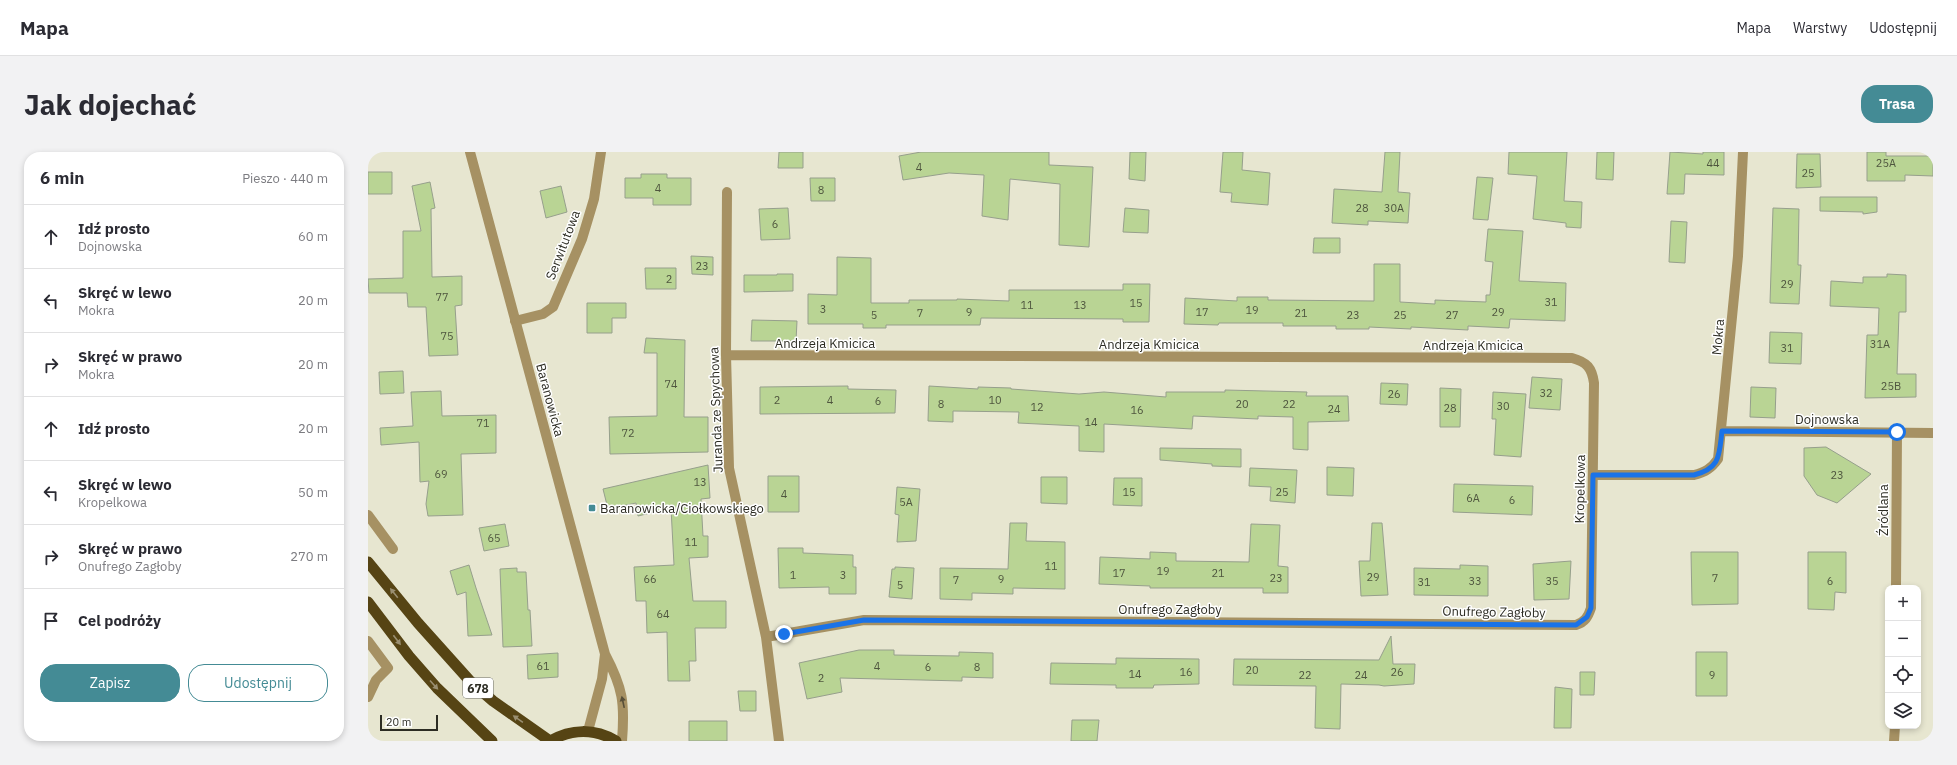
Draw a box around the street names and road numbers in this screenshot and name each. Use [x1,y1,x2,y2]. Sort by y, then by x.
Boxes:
street label: Serwitutowa [542,208,584,282]
street label: Mokra [1708,318,1728,356]
street label: Andrzeja Kmicica [775,335,875,352]
street label: Andrzeja Kmicica [1099,336,1199,353]
street label: Andrzeja Kmicica [1423,337,1523,354]
street label: Juranda ze Spychowa [705,347,727,473]
street label: Baranowicka [532,361,568,439]
street label: Dojnowska [1795,411,1859,428]
street label: Kropelkowa [1571,454,1589,524]
street label: Źródlana [1875,484,1892,536]
street label: Onufrego Zagłoby [1118,601,1222,618]
street label: Onufrego Zagłoby [1442,603,1546,621]
road number: 678 [463,678,493,698]

